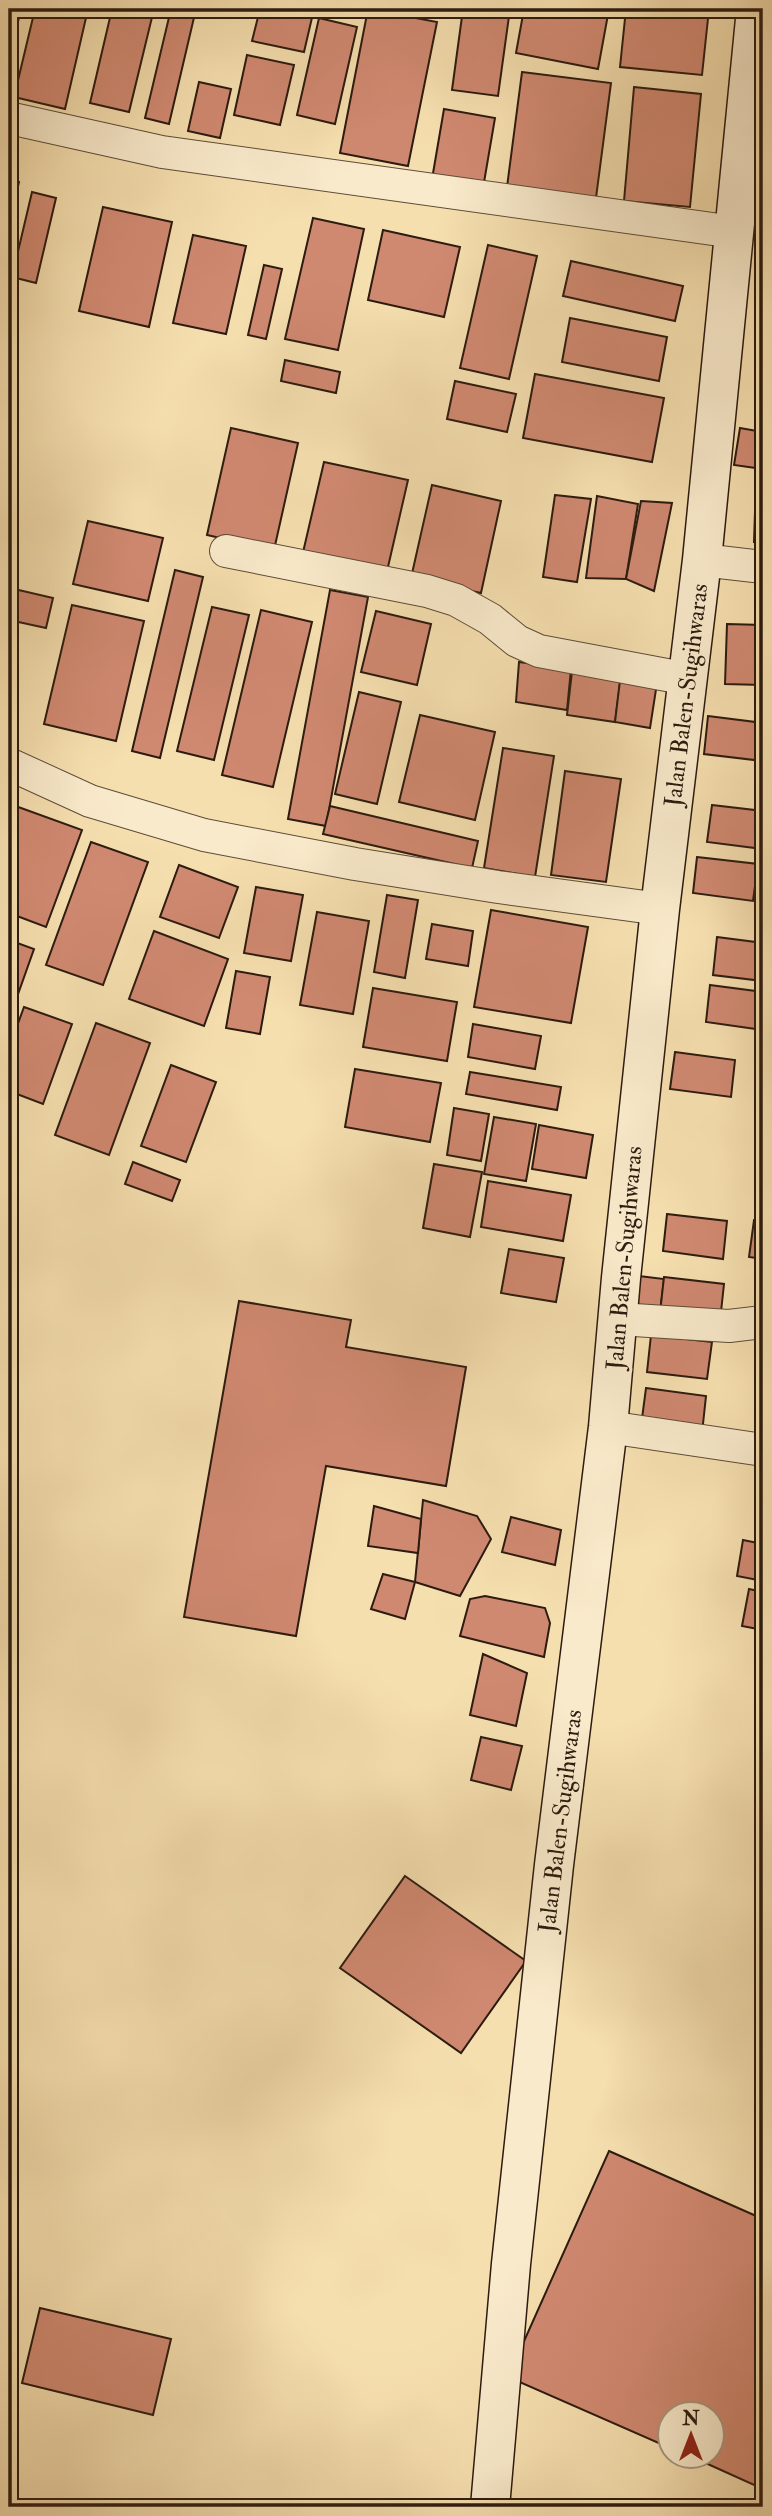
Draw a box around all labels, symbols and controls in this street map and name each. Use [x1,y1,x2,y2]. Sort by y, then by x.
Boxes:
street label: Jalan Balen-Sugihwaras [657,582,716,809]
street label: Jalan Balen-Sugihwaras [599,1145,650,1372]
street label: Jalan Balen-Sugihwaras [531,1708,590,1935]
north arrow [656,2400,726,2470]
text: N [681,2407,700,2431]

